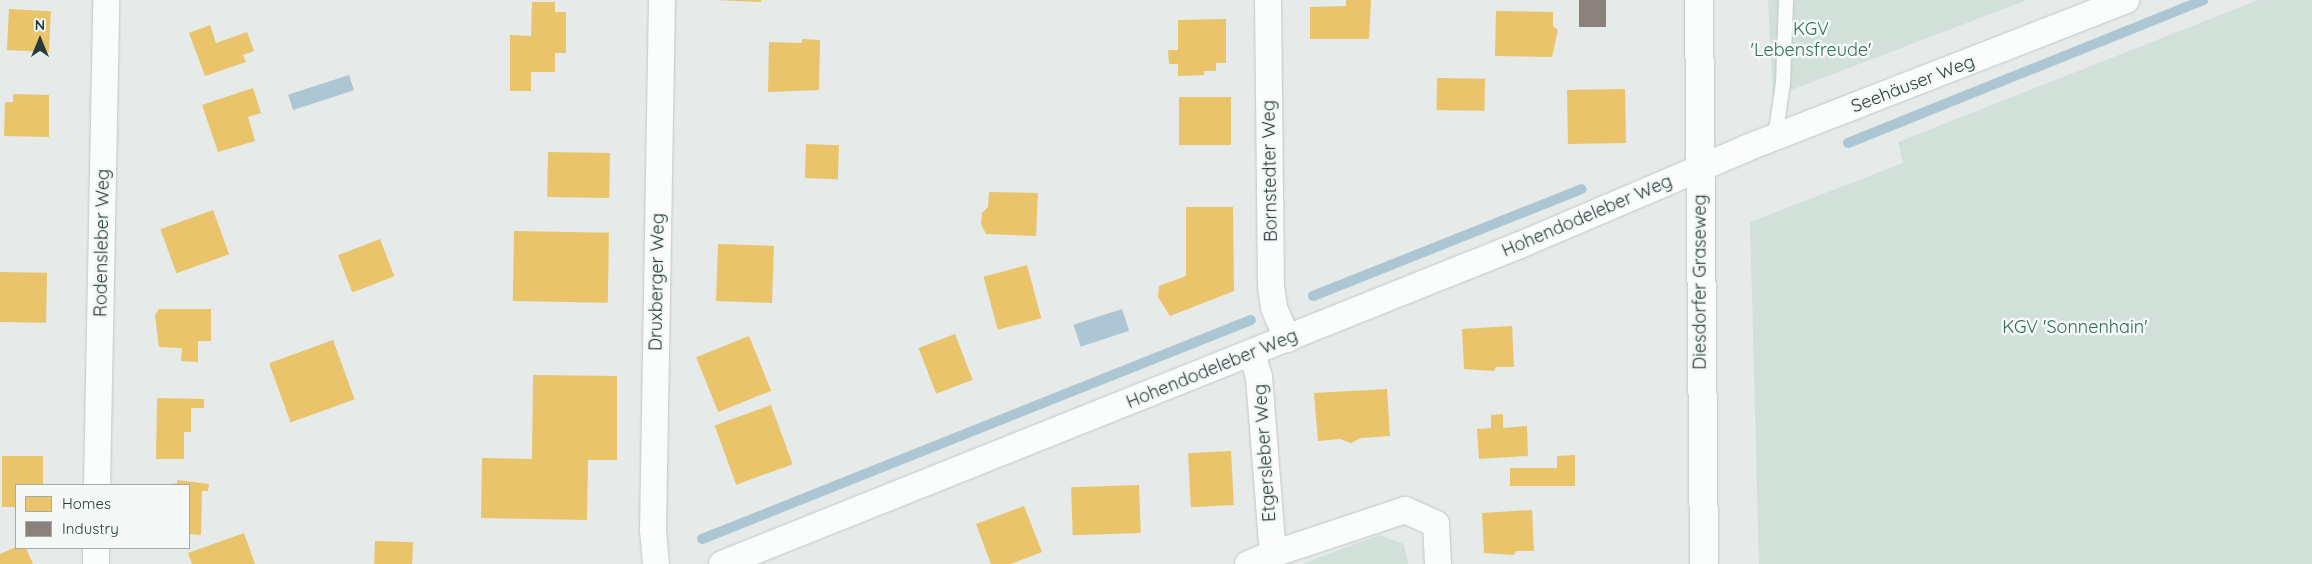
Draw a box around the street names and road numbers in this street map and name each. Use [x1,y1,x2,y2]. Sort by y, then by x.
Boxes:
street label: Seehäuser Weg [1848,51,1978,117]
street label: Bornstedter Weg [1258,100,1282,242]
street label: Rodensleber Weg [90,169,114,317]
street label: Hohendodeleber Weg [1499,170,1675,262]
street label: Diesdorfer Graseweg [1689,194,1711,370]
street label: Druxberger Weg [645,213,669,351]
street label: Hohendodeleber Weg [1123,325,1301,413]
street label: Etgersleber Weg [1249,383,1281,523]

